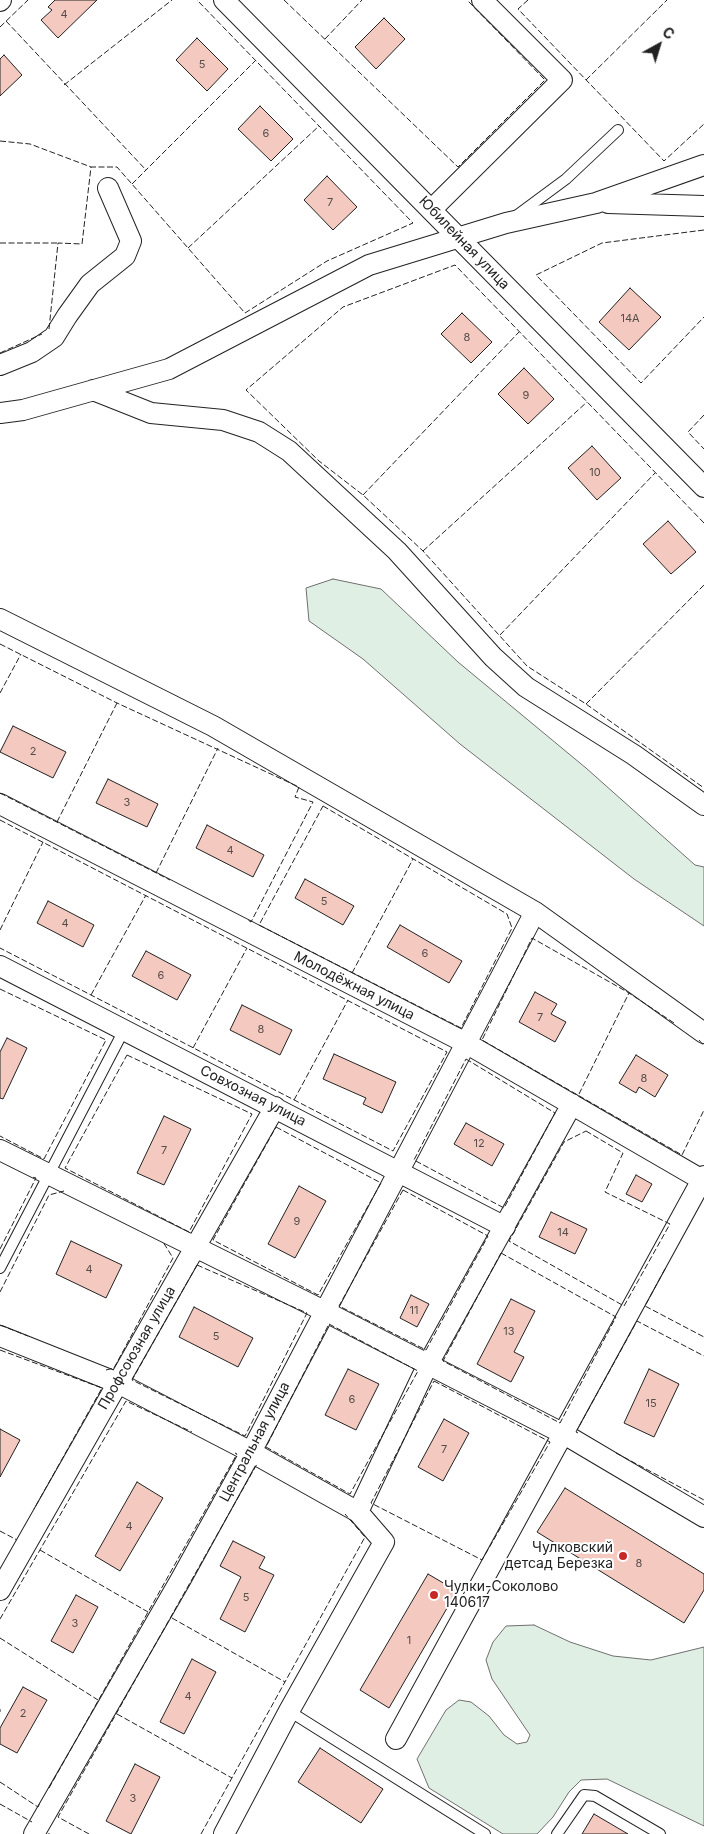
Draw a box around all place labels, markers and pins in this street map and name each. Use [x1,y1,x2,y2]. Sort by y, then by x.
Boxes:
place label: Чулковский детсад Березка [505,1540,613,1572]
marker: Чулковский детсад Березка [617,1550,629,1562]
place label: Чулки-Соколово 140617 [444,1579,559,1611]
marker: Чулки-Соколово 140617 [428,1589,440,1601]

